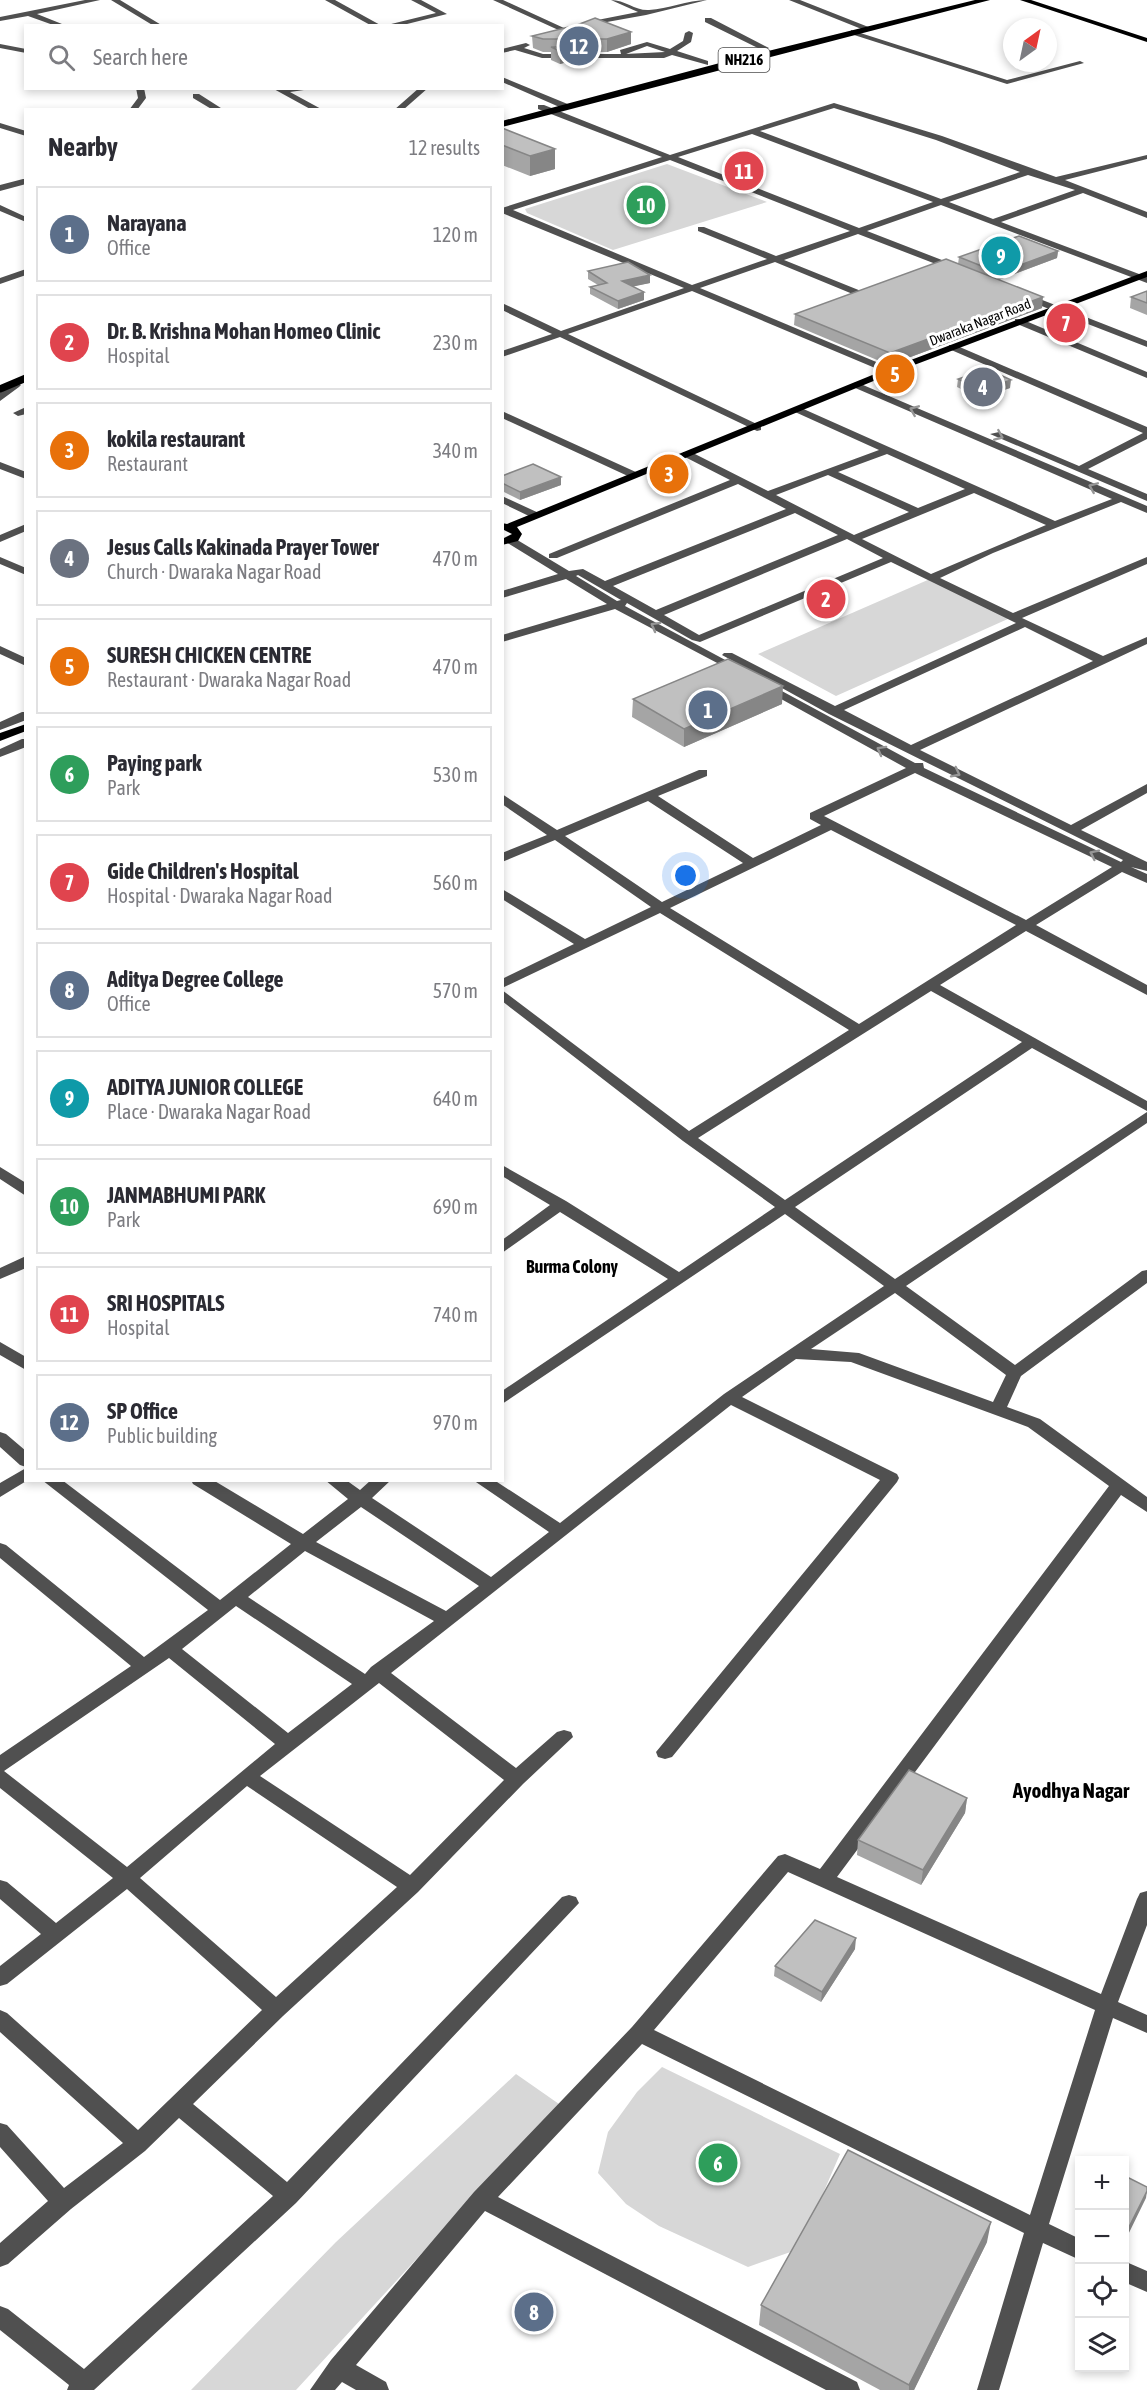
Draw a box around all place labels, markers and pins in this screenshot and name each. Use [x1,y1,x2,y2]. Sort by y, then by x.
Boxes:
pin: 12 [560,24,598,68]
pin: 11 [724,148,764,194]
pin: 10 [626,182,666,228]
pin: 9 [982,234,1020,278]
pin: 7 [1046,300,1086,346]
pin: 5 [876,352,914,397]
pin: 4 [964,364,1002,410]
pin: 3 [650,452,688,496]
pin: 2 [806,576,846,622]
pin: 1 [688,688,728,732]
pin: 6 [698,2140,738,2186]
pin: 8 [514,2290,554,2334]

